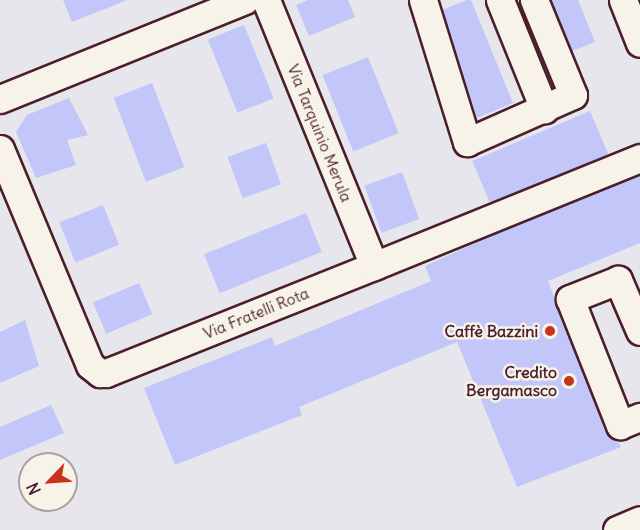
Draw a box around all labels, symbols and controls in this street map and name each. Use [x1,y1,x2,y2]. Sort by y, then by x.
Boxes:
street label: Via Tarquinio Merula [284,61,356,205]
street label: Via Fratelli Rota [200,283,312,343]
place label: Caffè Bazzini [445,321,538,341]
marker: Caffè Bazzini [543,324,557,338]
place label: Credito Bergamasco [466,362,557,400]
marker: Credito Bergamasco [562,374,576,388]
north arrow [18,452,78,512]
text: N [22,480,45,498]

